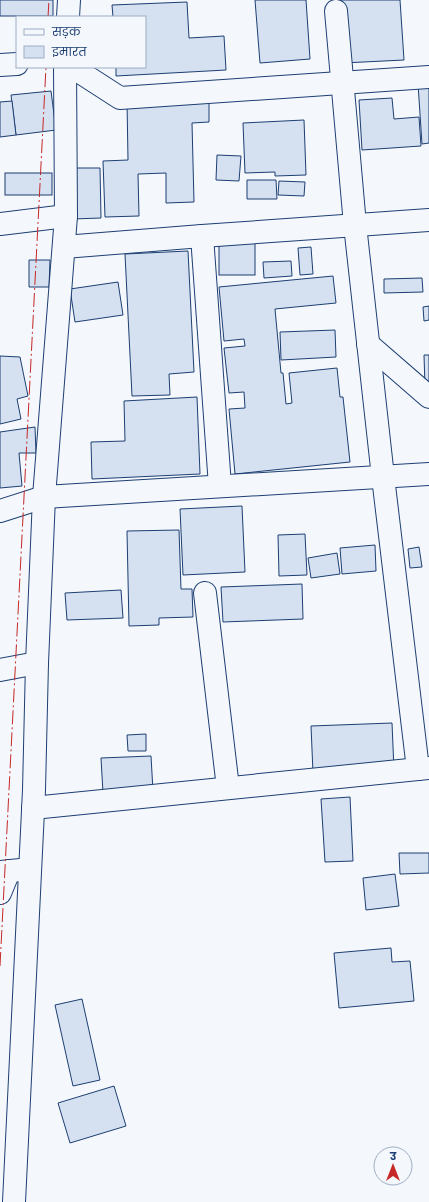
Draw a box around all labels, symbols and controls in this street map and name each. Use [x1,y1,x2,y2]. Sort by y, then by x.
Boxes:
legend [16,16,146,68]
text: सड़क [51,23,82,40]
text: इमारत [51,43,87,60]
north arrow [373,1146,413,1186]
text: उ [389,1148,397,1164]

